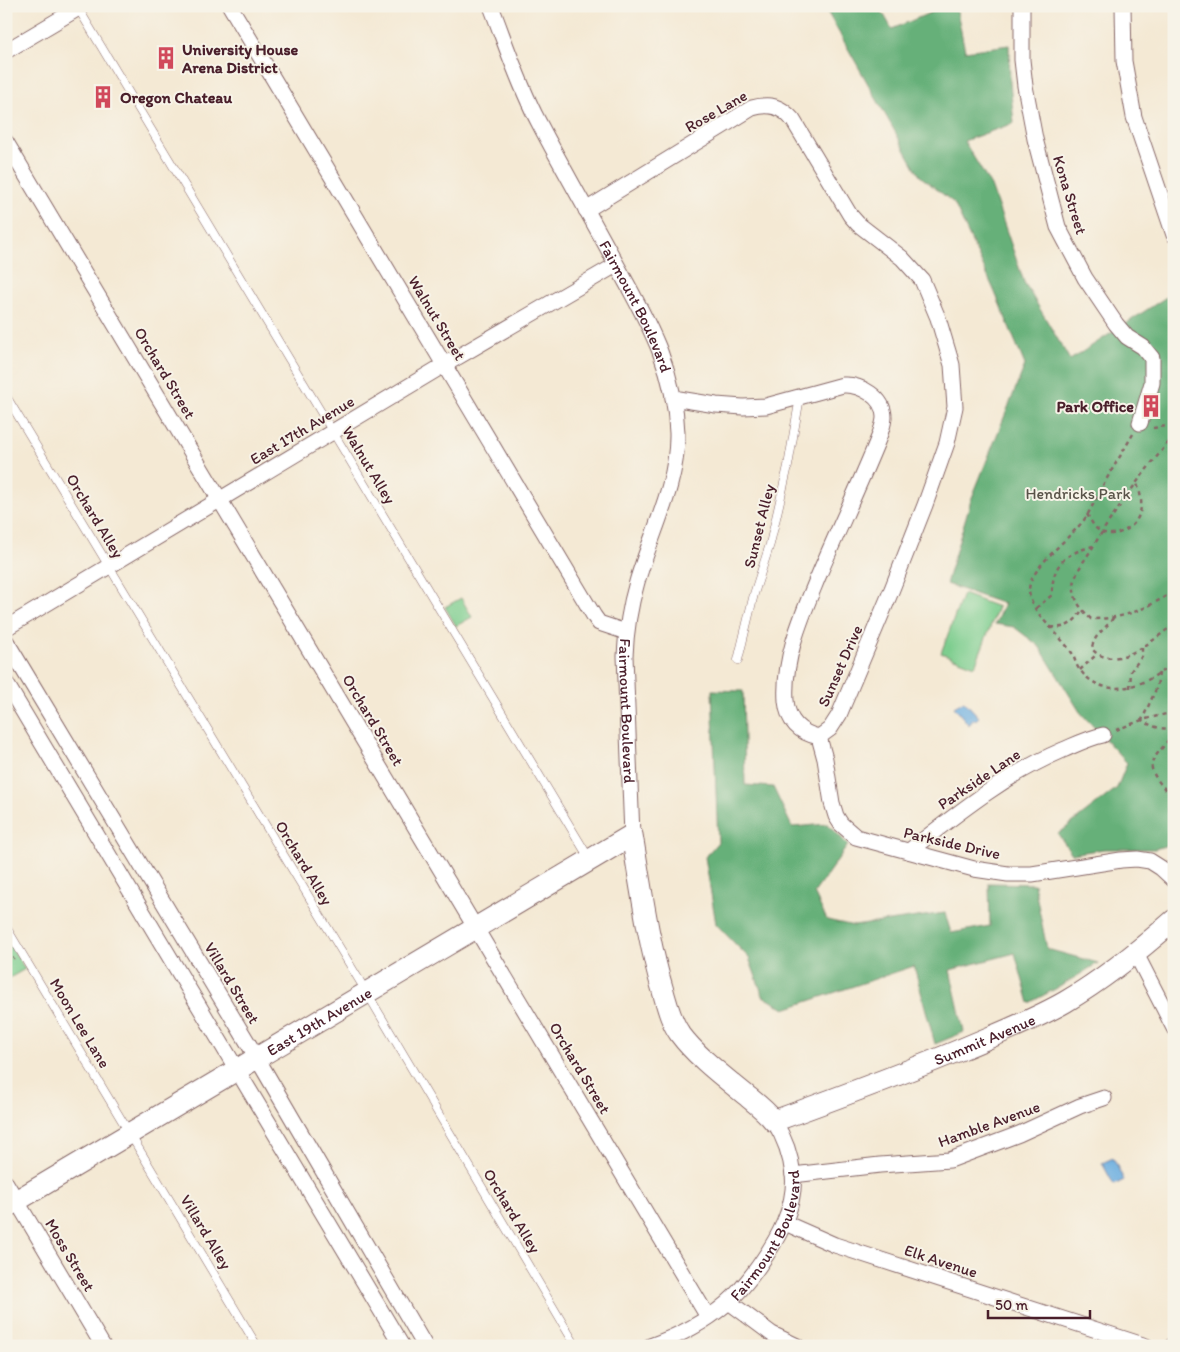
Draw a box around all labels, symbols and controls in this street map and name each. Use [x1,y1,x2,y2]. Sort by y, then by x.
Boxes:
place label: University House Arena District [181,40,299,77]
building icon: University House Arena District [153,45,179,71]
building icon: Oregon Chateau [90,84,116,110]
street label: Rose Lane [682,86,750,136]
place label: Oregon Chateau [120,88,232,108]
street label: Kona Street [1049,153,1091,237]
street label: Fairmount Boulevard [596,237,676,375]
street label: Walnut Street [404,272,470,364]
street label: Orchard Street [130,324,200,422]
street label: East 17th Avenue [246,391,358,469]
building icon: Park Office [1138,393,1164,419]
place label: Park Office [1056,397,1134,416]
street label: Walnut Alley [338,423,400,508]
street label: Orchard Alley [62,470,128,562]
street label: Sunset Alley [739,482,779,570]
park label: Hendricks Park [1025,484,1131,503]
street label: Sunset Drive [814,622,866,710]
street label: Fairmount Boulevard [615,638,639,784]
street label: Orchard Street [338,671,408,769]
street label: Parkside Lane [934,744,1024,814]
street label: Orchard Alley [271,817,337,909]
street label: Parkside Drive [902,823,1002,863]
street label: Villard Street [200,939,264,1027]
street label: Moon Lee Lane [46,975,114,1072]
street label: East 19th Avenue [263,982,375,1060]
street label: Summit Avenue [931,1009,1038,1069]
street label: Orchard Street [545,1019,615,1117]
street label: Hamble Avenue [935,1097,1043,1151]
street label: Orchard Alley [479,1165,545,1257]
street label: Fairmount Boulevard [726,1169,803,1304]
street label: Villard Alley [176,1191,236,1273]
street label: Moss Street [41,1215,99,1295]
street label: Elk Avenue [902,1240,980,1282]
scale bar [988,1287,1090,1319]
text: 50 m [995,1296,1028,1314]

